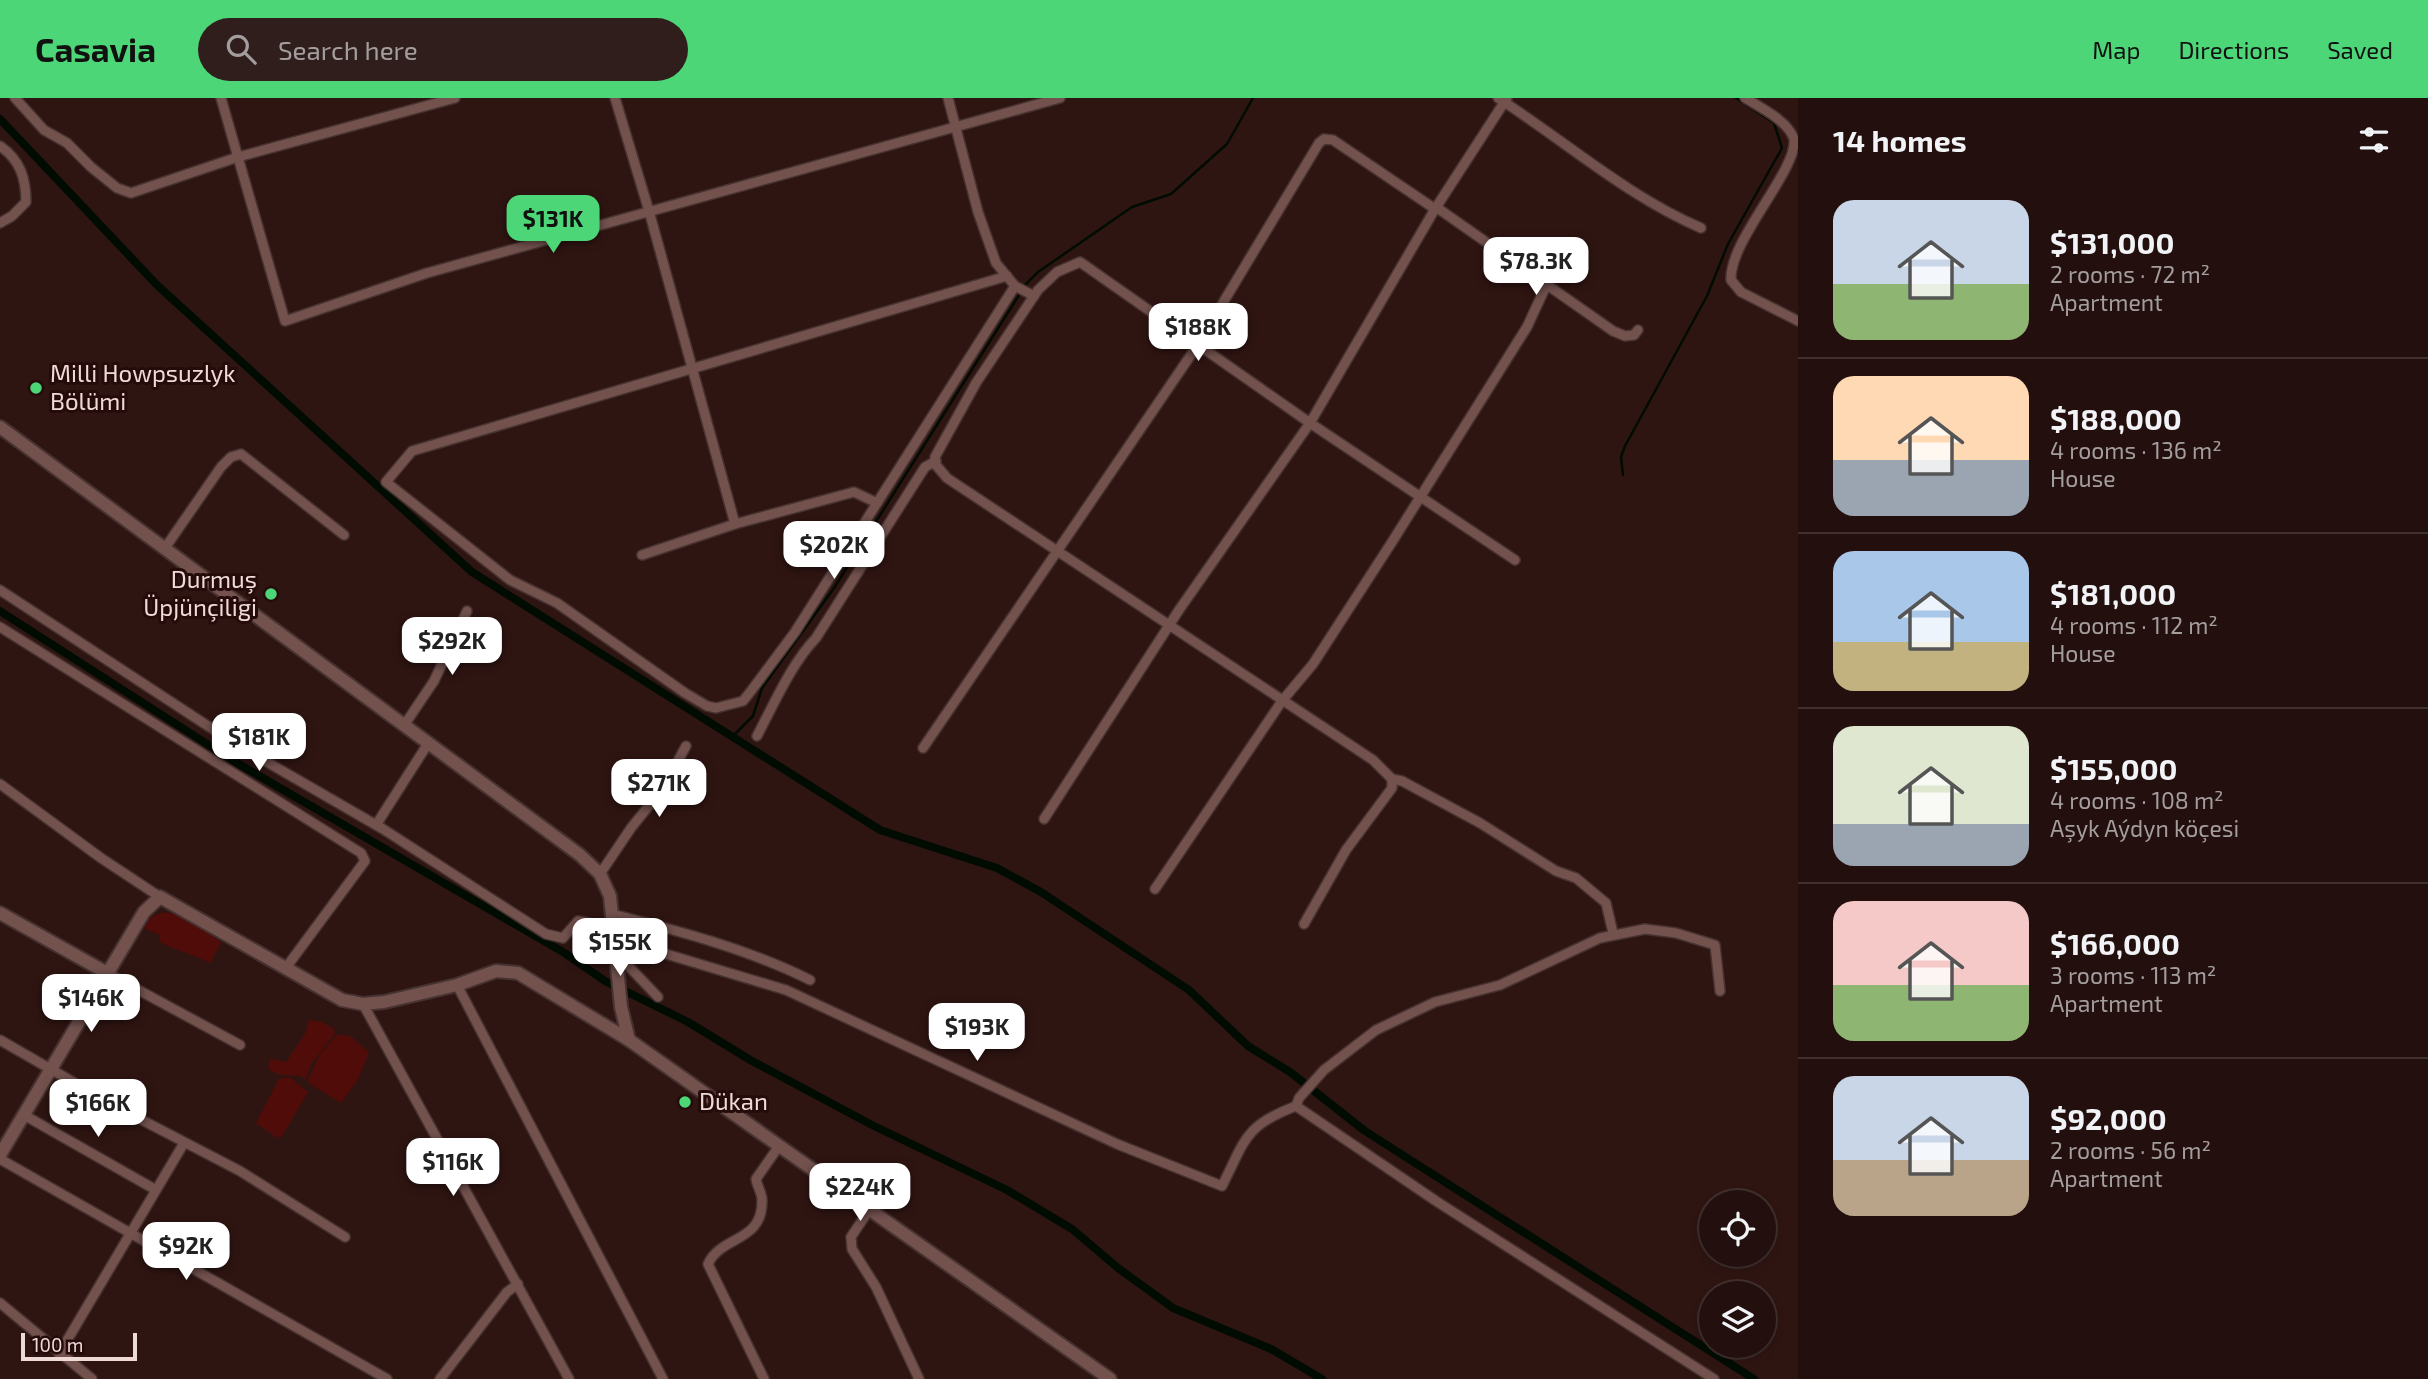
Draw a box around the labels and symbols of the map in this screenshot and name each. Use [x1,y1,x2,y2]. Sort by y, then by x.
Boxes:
pin: $131K [504,195,602,255]
pin: $78.3K [1479,238,1593,297]
pin: $188K [1149,303,1247,363]
place label: Milli Howpsuzlyk Bölümi [50,358,235,415]
marker: Milli Howpsuzlyk Bölümi [28,380,44,396]
pin: $202K [785,522,883,581]
place label: Durmuş Üpjünçiligi [143,564,257,622]
marker: Durmuş Üpjünçiligi [263,586,279,602]
pin: $292K [403,618,501,677]
pin: $181K [210,714,308,773]
pin: $271K [610,760,708,819]
pin: $155K [571,918,669,978]
pin: $146K [42,974,140,1034]
pin: $193K [928,1004,1026,1063]
pin: $166K [49,1080,147,1139]
place label: Dükan [699,1086,768,1115]
marker: Dükan [677,1094,693,1110]
pin: $116K [404,1138,502,1198]
pin: $224K [811,1164,909,1223]
pin: $92K [145,1222,227,1282]
scale bar [21,1330,136,1362]

